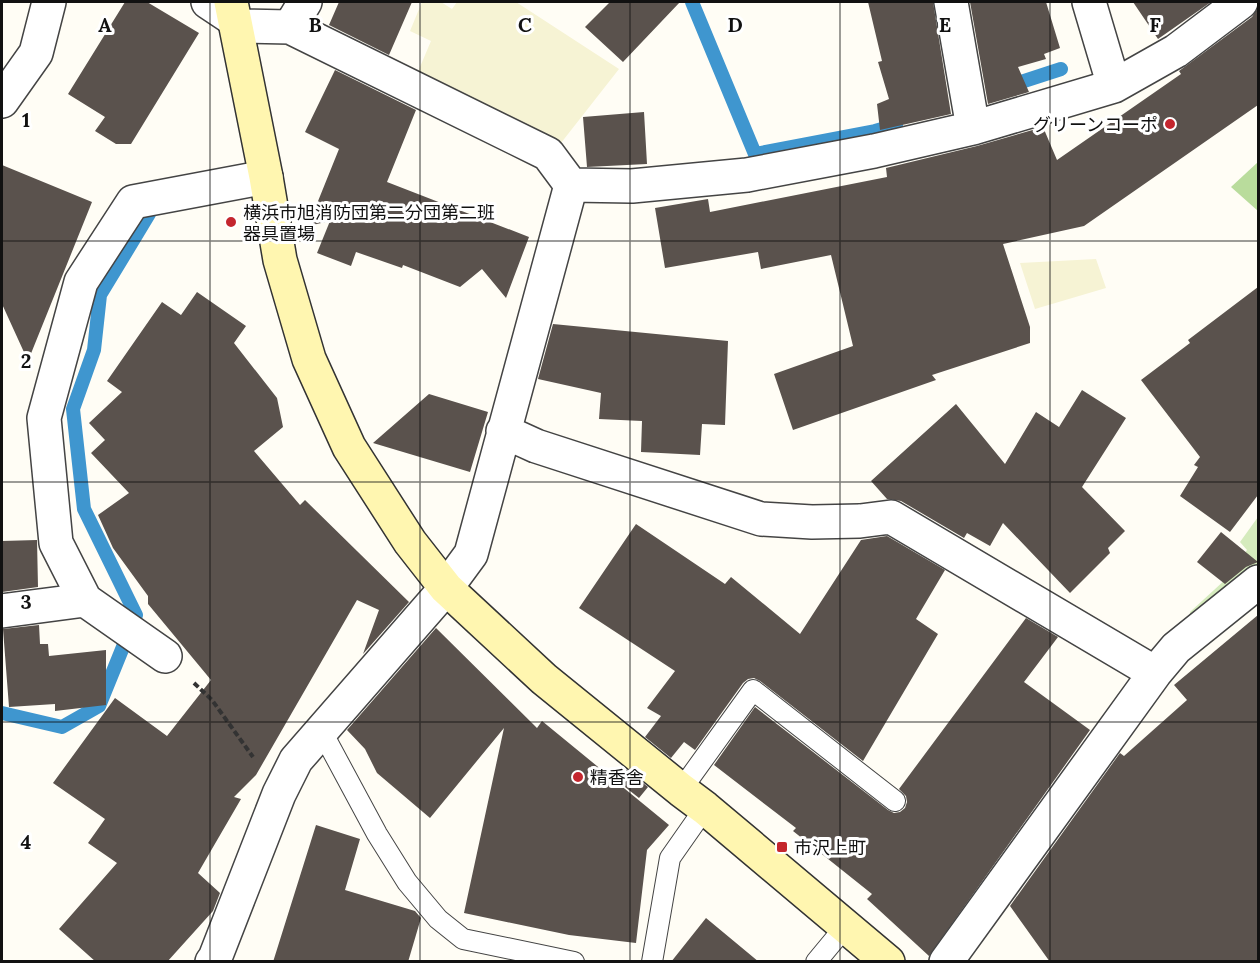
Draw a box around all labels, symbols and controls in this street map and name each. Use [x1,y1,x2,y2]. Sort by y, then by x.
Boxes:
text: A [98,12,112,37]
text: B [308,12,322,37]
text: C [518,12,532,37]
text: D [727,12,743,37]
text: E [939,12,951,37]
text: F [1149,12,1161,37]
text: 1 [22,107,30,132]
place label: グリーンコーポ [1033,113,1158,136]
marker: グリーンコーポ [1163,117,1177,131]
place label: 横浜市旭消防団第二分団第二班 器具置場 [243,201,495,245]
marker: 横浜市旭消防団第二分団第二班 器具置場 [224,215,238,229]
text: 2 [21,348,31,373]
text: 3 [20,589,32,614]
place label: 精香舎 [590,766,644,789]
marker: 精香舎 [571,770,585,784]
text: 4 [21,829,32,854]
place label: 市沢上町 [794,836,866,859]
marker: 市沢上町 [775,840,789,854]

